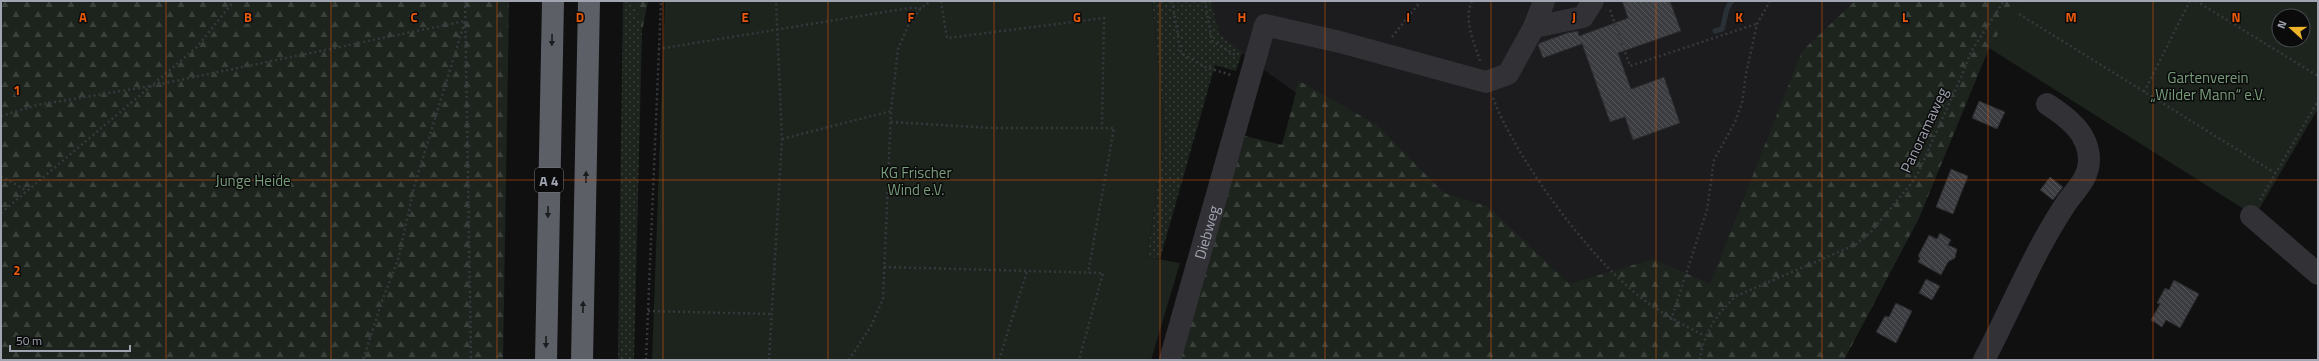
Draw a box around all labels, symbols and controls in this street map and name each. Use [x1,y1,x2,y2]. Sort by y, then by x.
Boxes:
text: A [79,7,87,27]
text: B [244,7,252,27]
text: C [410,7,418,27]
text: D [576,7,584,27]
text: E [741,7,749,27]
text: F [908,7,915,27]
text: G [1073,7,1081,27]
text: H [1238,7,1246,27]
text: I [1406,7,1410,27]
text: J [1572,7,1576,27]
text: K [1735,7,1743,27]
text: L [1902,7,1908,27]
text: M [2065,7,2077,27]
text: N [2231,7,2241,27]
north arrow [2271,8,2311,48]
text: N [2273,18,2290,31]
one-way arrow [549,34,556,46]
park label: Gartenverein „Wilder Mann“ e.V. [2150,66,2266,106]
text: 1 [13,80,21,100]
street label: Panoramaweg [1894,83,1954,176]
park label: KG Frischer Wind e.V. [880,161,952,201]
road number: A 4 [535,168,563,192]
park label: Junge Heide [215,169,291,192]
one-way arrow [582,171,589,183]
street label: Diebweg [1188,202,1225,262]
one-way arrow [545,206,551,219]
text: 2 [13,260,21,280]
one-way arrow [580,300,586,313]
scale bar [10,327,130,353]
text: 50 m [16,331,42,350]
one-way arrow [543,336,549,349]

